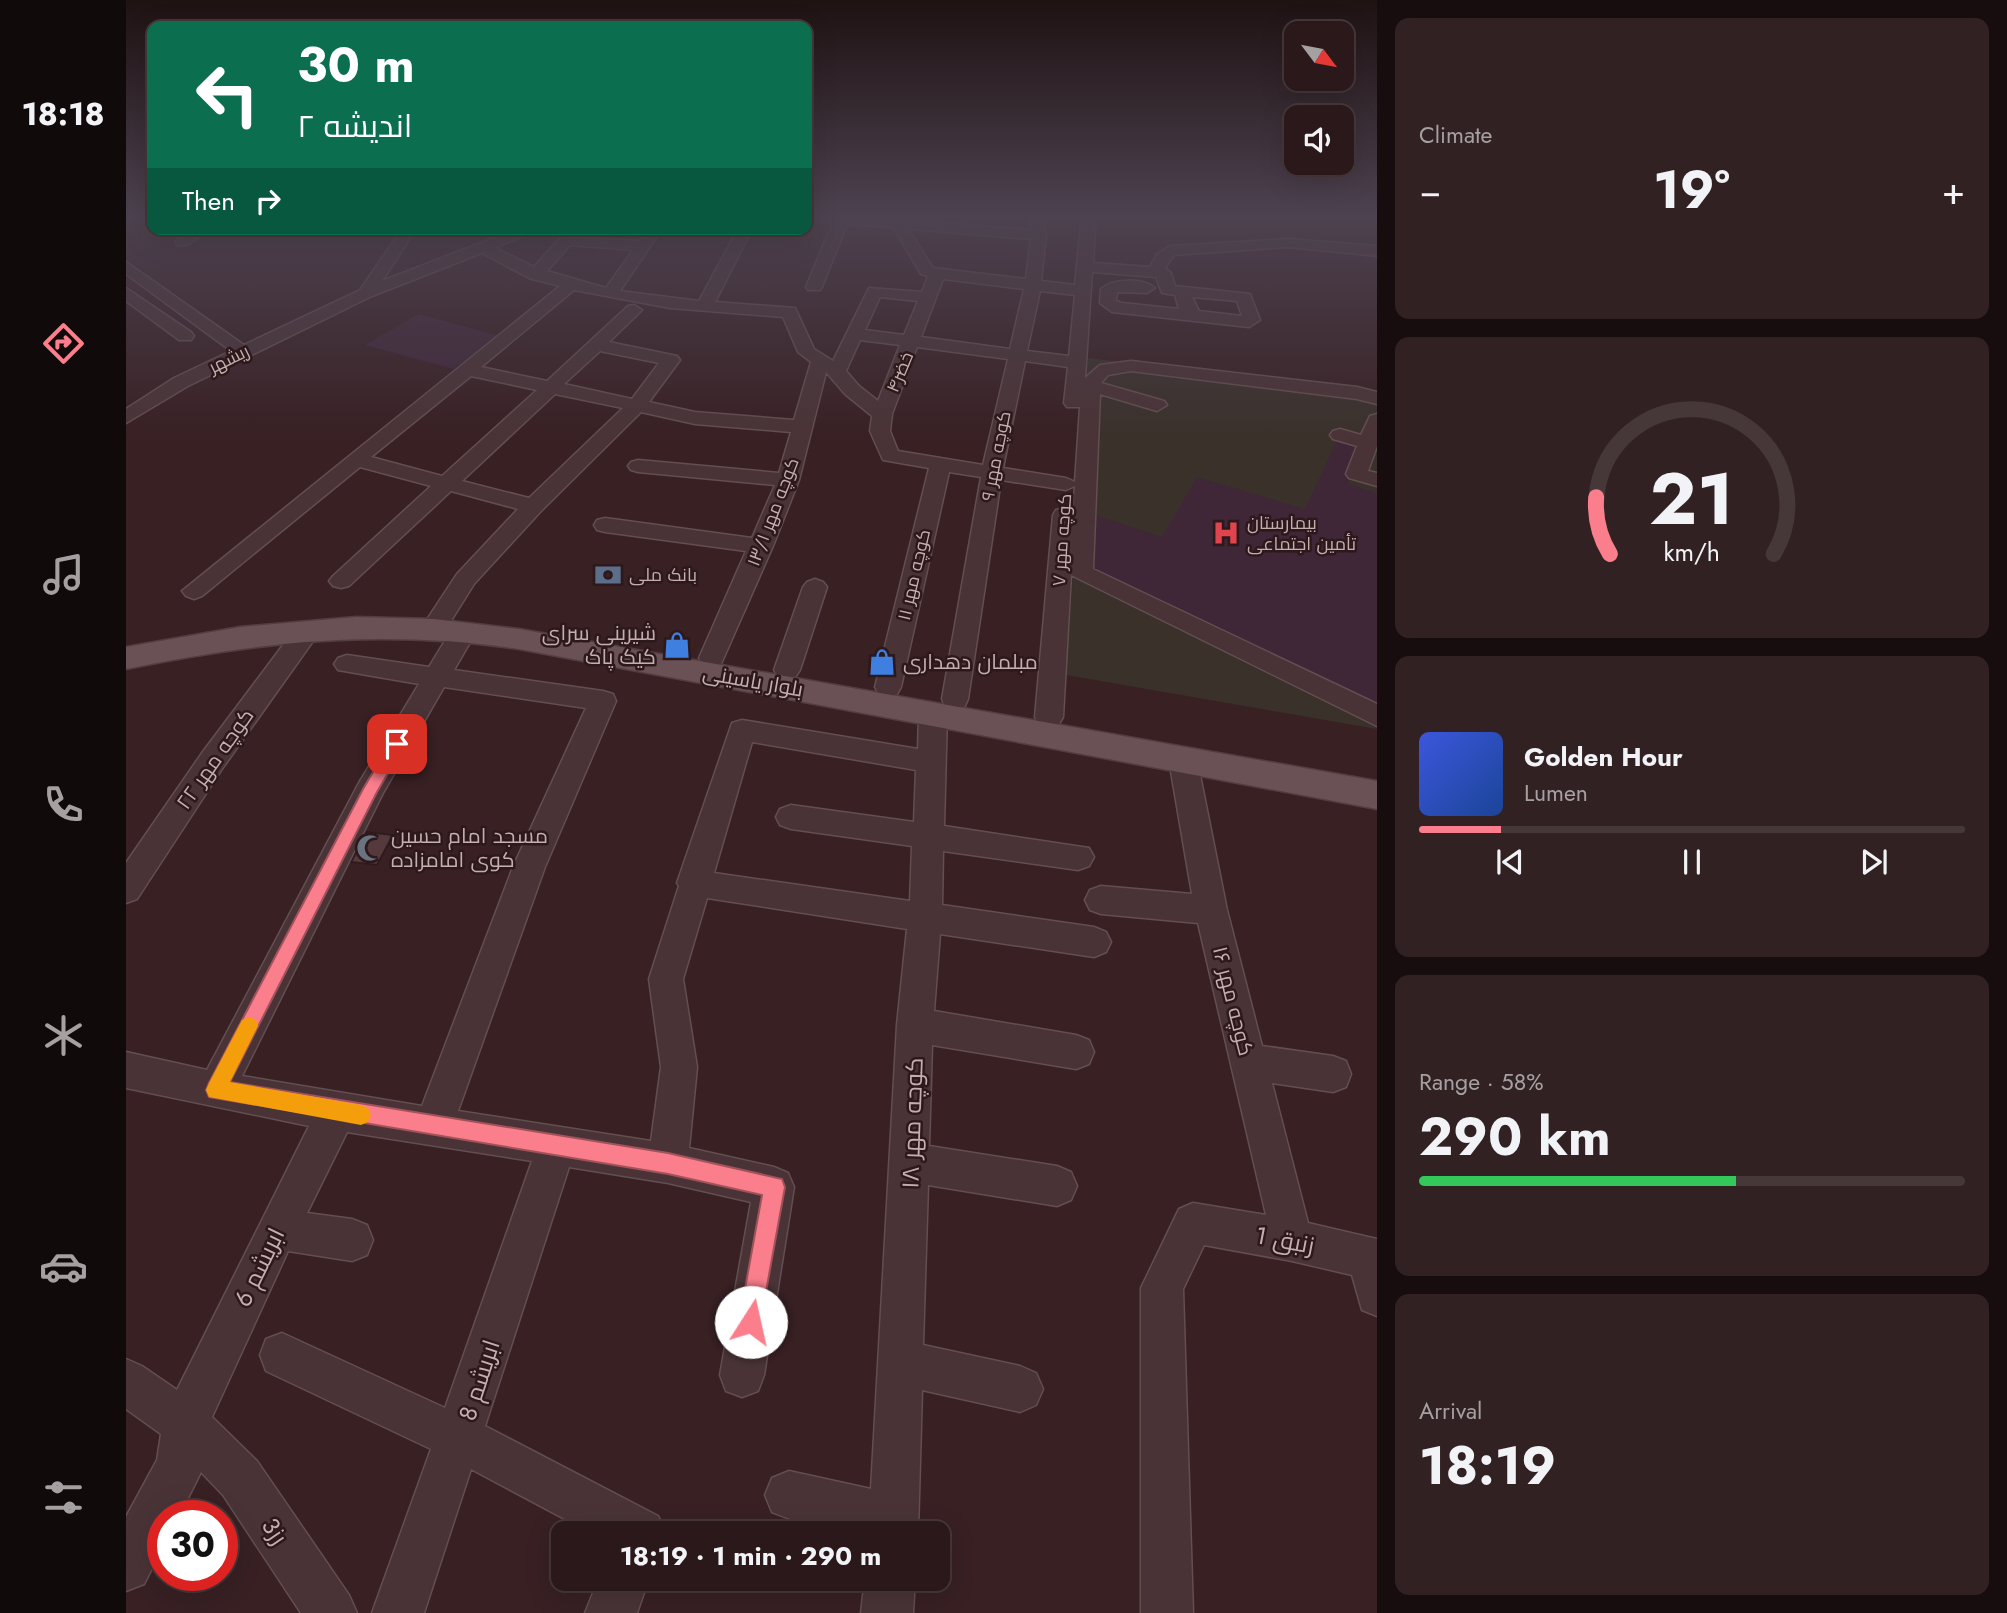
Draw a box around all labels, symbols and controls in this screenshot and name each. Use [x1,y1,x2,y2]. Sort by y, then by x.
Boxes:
north arrow [1284,21,1354,91]
map controls [1284,21,1354,175]
text: 30 m [297,30,415,100]
icon: left [182,49,273,140]
text: 18:18 [21,91,105,137]
text: اندیشه ۲ [297,103,412,149]
button: sound [1284,105,1354,175]
text: Climate [1419,118,1492,152]
text: 19° [1653,152,1730,228]
text: − [1419,163,1441,218]
text: + [1942,163,1965,218]
text: Then [182,182,235,220]
icon: right [249,182,287,220]
icon: directions [39,319,88,368]
street label: ریشهر [203,338,254,380]
street label: خضر۴ [880,348,920,396]
street label: کوچه مهر ۹ [975,409,1017,503]
text: 21 [1650,446,1734,551]
street label: کوچه مهر ۱۳/۱ [740,454,806,570]
street label: کوچه مهر ۷ [1046,493,1078,587]
place label: بیمارستان تأمین اجتماعی [1247,510,1356,557]
hospital icon: بیمارستان تأمین اجتماعی [1211,518,1241,548]
street label: کوچه مهر ۱۱ [891,527,937,623]
text: km/h [1664,533,1720,569]
icon: music [39,550,88,599]
bank icon: بانک ملی [593,560,623,590]
place label: بانک ملی [629,562,697,588]
place label: شیرینی سرای کیک پاک [542,618,656,672]
shop icon: شیرینی سرای کیک پاک [662,630,692,660]
shop icon: مبلمان دهداری [867,647,897,677]
place label: مبلمان دهداری [903,647,1038,677]
street label: بلوار یاسینی [700,657,806,705]
street label: کوچه مهر ۲۲ [169,702,261,816]
pin [367,714,427,774]
icon: arrive [378,725,416,763]
text: Golden Hour [1524,738,1683,776]
text: Lumen [1524,776,1588,810]
icon: phone [39,780,88,829]
place label: مسجد امام حسین کوی امامزاده [391,821,548,875]
mosque icon: مسجد امام حسین کوی امامزاده [355,833,385,863]
icon: previous [1491,843,1529,881]
icon: pause [1673,843,1711,881]
icon: next [1855,843,1893,881]
street label: کوچه مهر ۱۶ [1205,943,1261,1059]
icon: climate [39,1011,88,1060]
street label: کوچه مهر ۱۸ [892,1057,932,1189]
text: Range · 58% [1419,1065,1543,1099]
text: 290 km [1419,1099,1611,1175]
street label: زنبق 1 [1253,1217,1317,1263]
street label: ابریشم 6 [225,1222,293,1312]
icon: car [39,1242,88,1291]
position arrow [714,1285,788,1359]
street label: ابریشم 8 [449,1335,509,1425]
text: Arrival [1419,1394,1482,1428]
text: 18:19 [1419,1428,1556,1504]
icon: filters [39,1473,88,1522]
speed limit sign: 30 [147,1500,238,1591]
street label: رز3 [253,1511,297,1551]
text: 18:19 · 1 min · 290 m [620,1537,881,1575]

